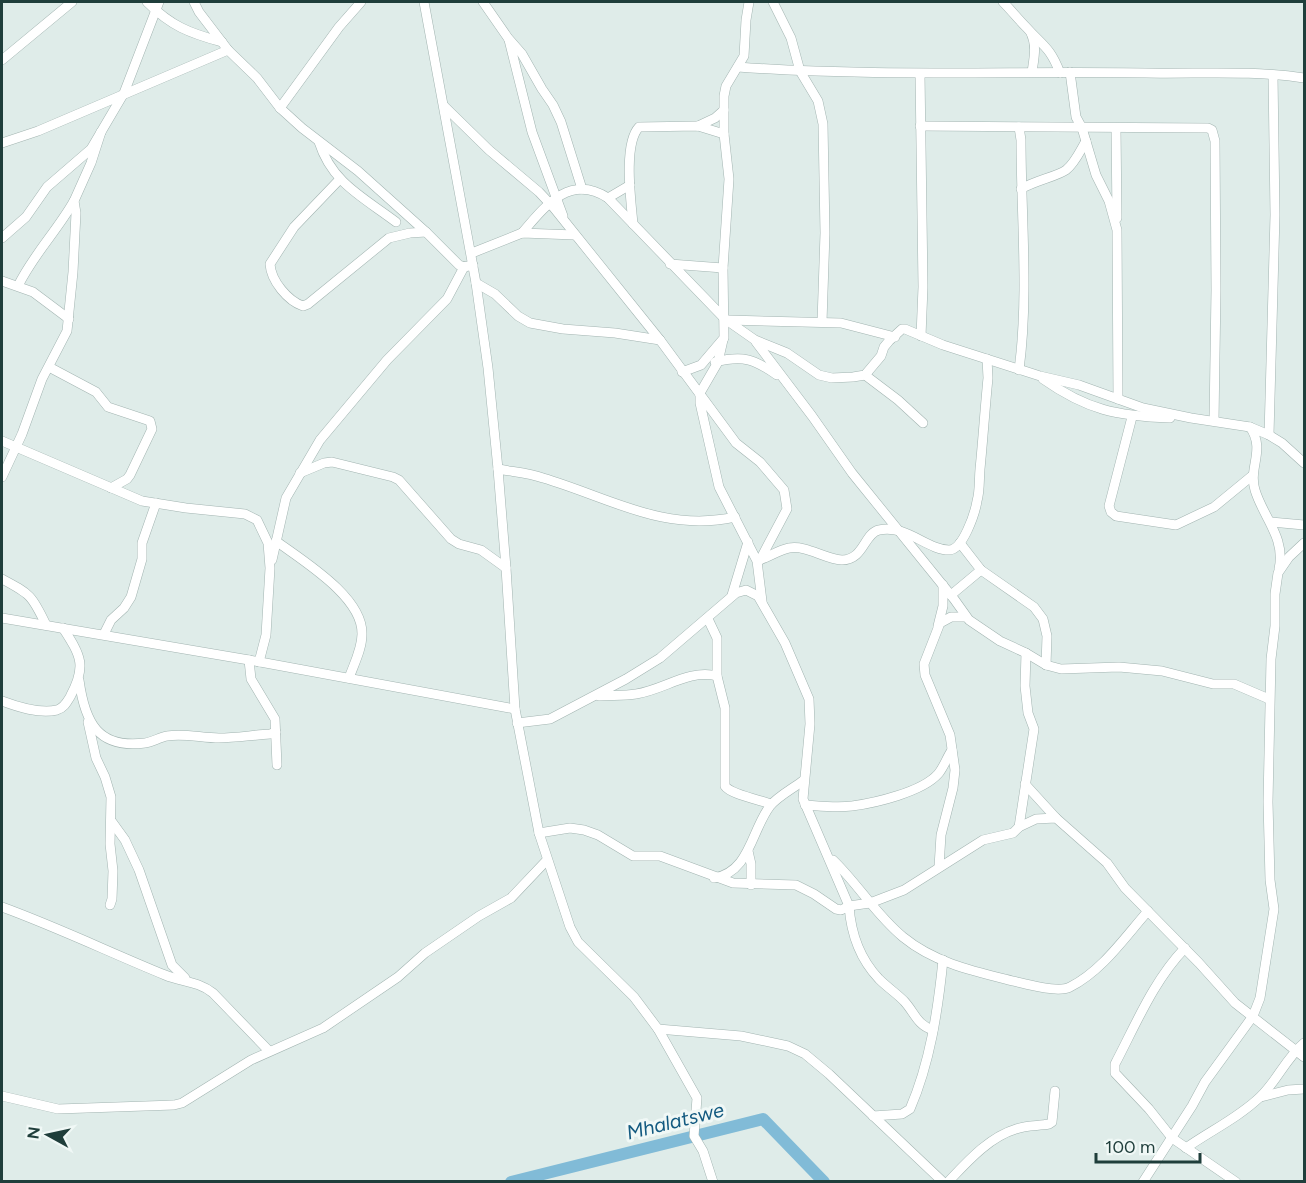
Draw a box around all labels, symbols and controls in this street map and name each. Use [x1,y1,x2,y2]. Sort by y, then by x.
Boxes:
water label: Mhalatswe [624,1097,726,1145]
north arrow [18,1105,78,1165]
text: N [23,1126,44,1140]
scale bar [1096,1126,1200,1164]
text: 100 m [1105,1136,1155,1158]

